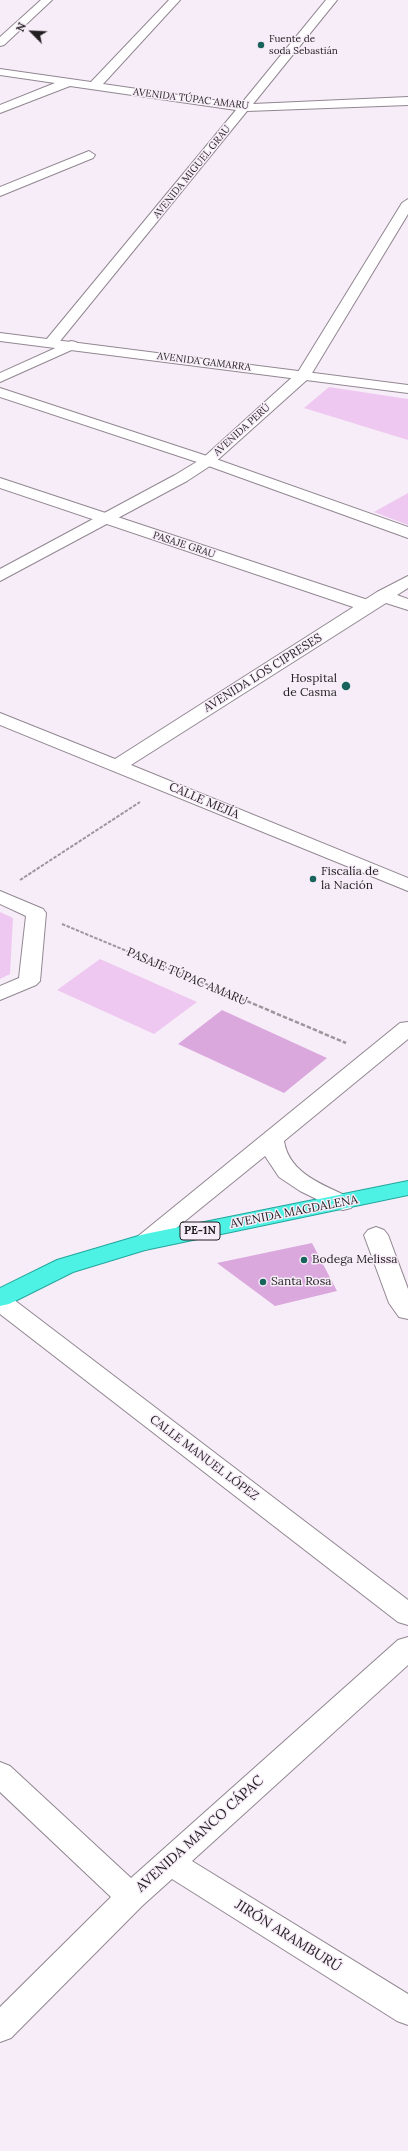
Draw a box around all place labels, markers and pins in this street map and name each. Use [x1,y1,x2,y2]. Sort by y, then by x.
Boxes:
place label: Fuente de soda Sebastián [269,33,338,56]
marker: Fuente de soda Sebastián [256,40,266,50]
place label: Hospital de Casma [283,672,337,700]
marker: Hospital de Casma [340,680,352,692]
place label: Fiscalía de la Nación [321,865,379,893]
marker: Fiscalía de la Nación [308,874,318,884]
place label: Bodega Melissa [312,1253,398,1267]
marker: Bodega Melissa [299,1255,309,1265]
place label: Santa Rosa [271,1275,331,1289]
marker: Santa Rosa [258,1277,268,1287]

